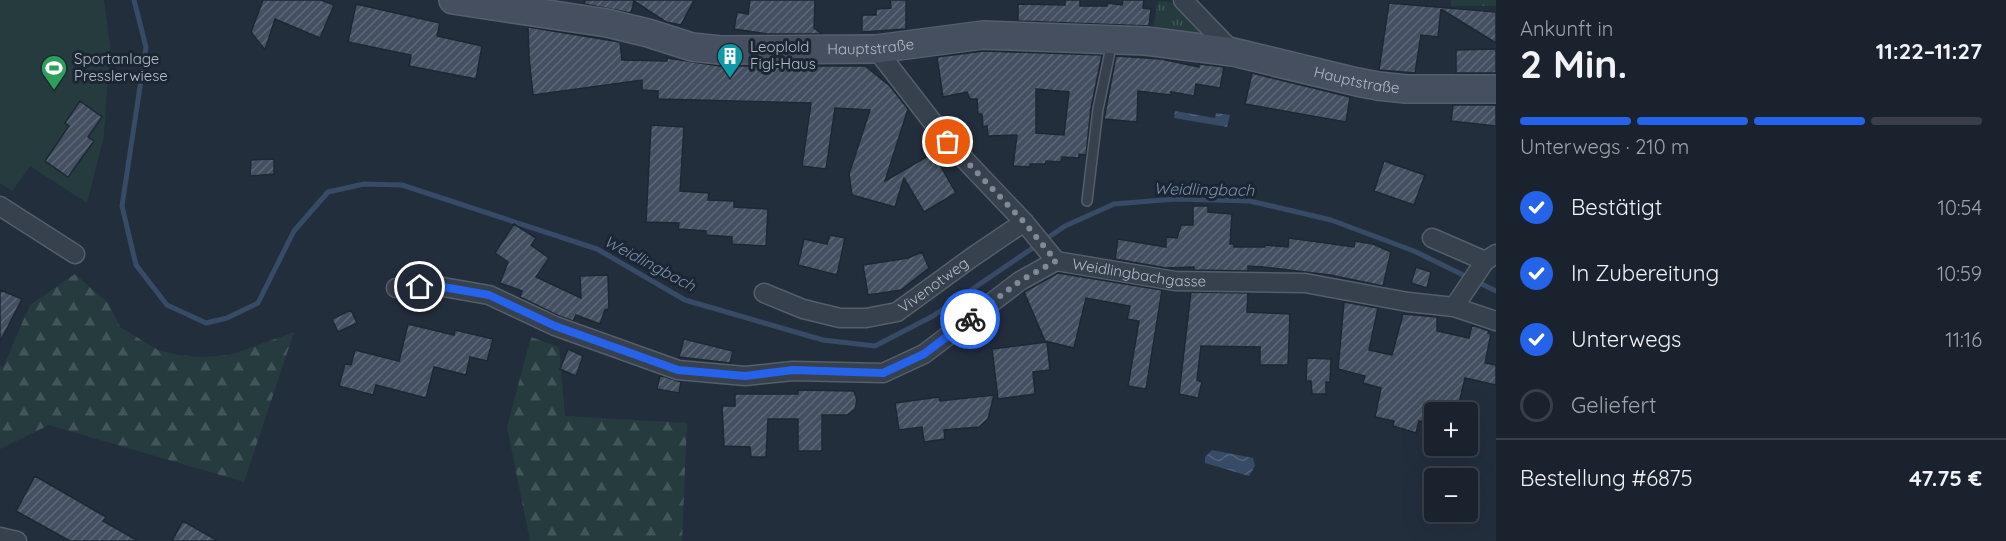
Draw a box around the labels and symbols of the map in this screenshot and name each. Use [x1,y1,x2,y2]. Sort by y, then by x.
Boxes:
street label: Hauptstraße [827,34,915,58]
place label: Leoplold Figl-Haus [750,37,816,73]
building icon: Leoplold Figl-Haus [715,41,745,79]
place label: Sportanlage Presslerwiese [74,49,168,85]
sports icon: Sportanlage Presslerwiese [39,53,69,91]
street label: Hauptstraße [1312,62,1401,97]
pin [922,116,973,167]
water label: Weidlingbach [1154,178,1255,200]
water label: Weidlingbach [601,231,700,296]
street label: Vivenotweg [894,253,972,317]
street label: Weidlingbachgasse [1071,254,1206,290]
pin [394,261,445,312]
courier [940,289,1000,349]

